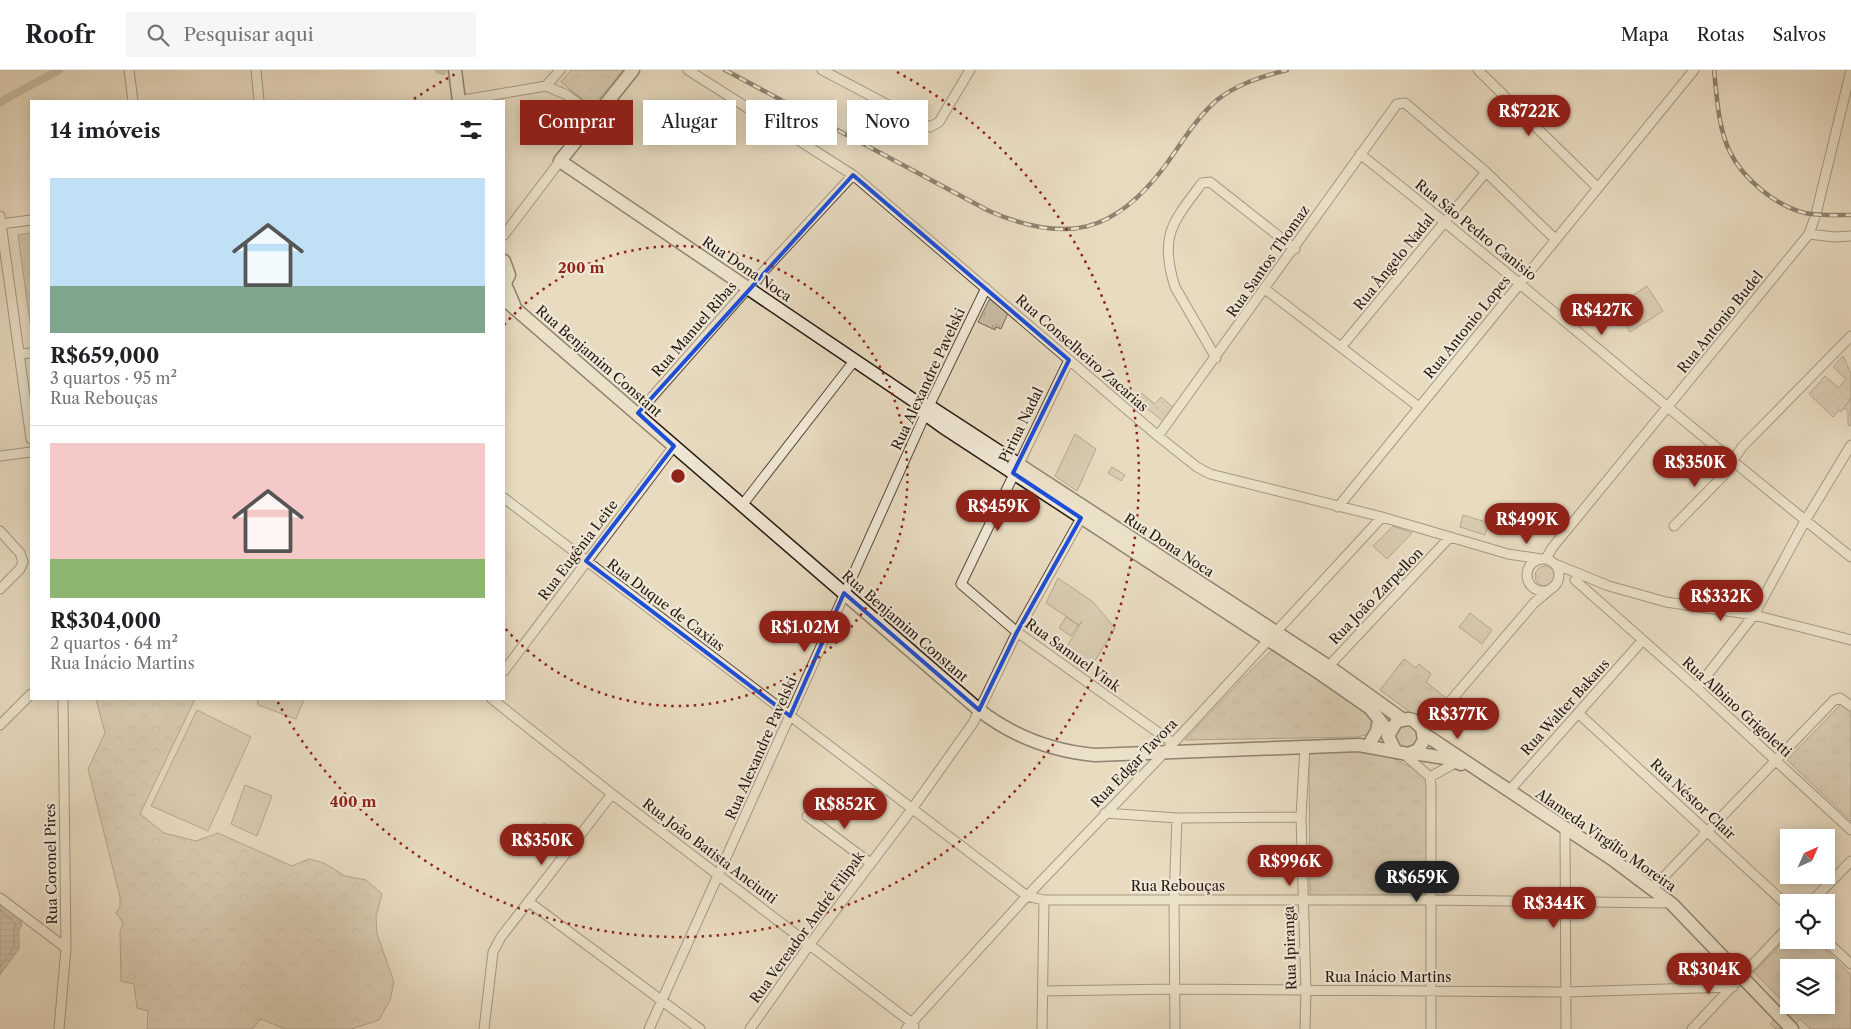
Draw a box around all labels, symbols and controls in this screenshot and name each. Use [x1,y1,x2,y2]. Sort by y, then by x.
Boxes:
search box [126,12,476,57]
text: Roofr [25,20,96,49]
icon: search [144,21,172,49]
text: Pesquisar aqui [184,23,313,46]
text: Mapa [1621,24,1669,46]
text: Rotas [1697,24,1745,46]
text: Salvos [1773,24,1826,46]
pin: R$722K [1488,94,1570,137]
chip: Comprar [520,100,633,145]
chip: Alugar [643,100,736,145]
chip: Filtros [746,100,837,145]
chip: Novo [847,100,928,145]
text: R$722K [1498,101,1560,121]
icon: filters [457,116,485,144]
text: 14 imóveis [50,118,161,143]
street label: Rua São Pedro Canisio [1412,175,1540,285]
street label: Rua Santos Thomaz [1223,201,1313,321]
icon: home [223,210,313,300]
street label: Rua Ângelo Nadal [1350,210,1438,314]
street label: Rua Dona Noca [699,232,796,306]
text: 200 m [558,258,604,277]
street label: Rua Antonio Budel [1673,267,1767,377]
street label: Rua Antonio Lopes [1420,272,1514,382]
street label: Rua Manuel Ribas [648,278,740,380]
street label: Rua Conselheiro Zacarias [1012,290,1152,416]
pin: R$427K [1561,294,1643,336]
text: R$427K [1571,300,1633,320]
street label: Rua Benjamim Constant [532,301,666,421]
street label: Rua Alexandre Pavelski [887,305,969,453]
text: R$659,000 [50,343,159,368]
text: 3 quartos · 95 m² [50,368,177,388]
street label: Pirina Nadal [995,384,1047,466]
text: Rua Rebouças [50,388,158,408]
pin: R$350K [1654,446,1736,488]
text: R$350K [1664,452,1726,472]
centre of rings [669,467,687,485]
icon: home [223,476,313,566]
pin: R$459K [957,490,1039,532]
street label: Rua Eugênia Leite [534,496,622,604]
text: R$459K [967,496,1029,516]
pin: R$499K [1486,502,1568,545]
street label: Rua Dona Noca [1120,509,1218,581]
text: R$499K [1496,509,1558,529]
street label: Rua João Zarpellon [1325,544,1427,648]
street label: Rua Duque de Caxias [604,555,728,655]
street label: Rua Benjamim Constant [838,566,972,686]
pin: R$332K [1680,580,1762,622]
text: R$332K [1690,586,1752,606]
text: R$304,000 [50,608,161,633]
pin: R$1.02M [759,610,851,653]
street label: Rua Samuel Vink [1022,614,1125,696]
text: R$1.02M [770,617,840,637]
text: 2 quartos · 64 m² [50,633,178,653]
text: Rua Inácio Martins [50,653,195,673]
street label: Rua Albino Grigoletti [1679,653,1795,761]
street label: Rua Walter Bakaus [1517,655,1613,759]
street label: Rua Alexandre Pavelski [721,674,801,822]
pin: R$377K [1417,698,1499,740]
text: R$377K [1428,704,1488,724]
street label: Rua Edgar Tavora [1087,714,1181,811]
street label: Rua Néstor Clair [1647,755,1740,843]
street label: Alameda Virgílio Moreira [1531,784,1680,896]
pin: R$852K [804,788,886,830]
text: 400 m [330,792,376,811]
street label: Rua João Batista Anciutti [639,794,781,908]
text: R$852K [814,794,876,814]
street label: Rua Coronel Pires [41,803,61,925]
pin: R$350K [501,824,583,866]
north arrow [1780,829,1835,884]
map controls [1780,829,1835,1014]
text: R$350K [511,830,573,850]
pin: R$996K [1249,844,1331,887]
street label: Rua Vereador André Filipak [746,847,869,1007]
text: R$996K [1259,851,1321,871]
pin: R$659K [1376,860,1458,903]
text: R$659K [1386,867,1448,887]
street label: Rua Rebouças [1131,877,1225,895]
pin: R$344K [1513,886,1595,929]
text: R$344K [1523,893,1585,913]
button: locate [1780,894,1835,949]
street label: Rua Ipiranga [1280,905,1300,991]
pin: R$304K [1668,952,1750,995]
text: R$304K [1678,959,1740,979]
button: layers [1780,959,1835,1014]
street label: Rua Inácio Martins [1325,968,1451,986]

